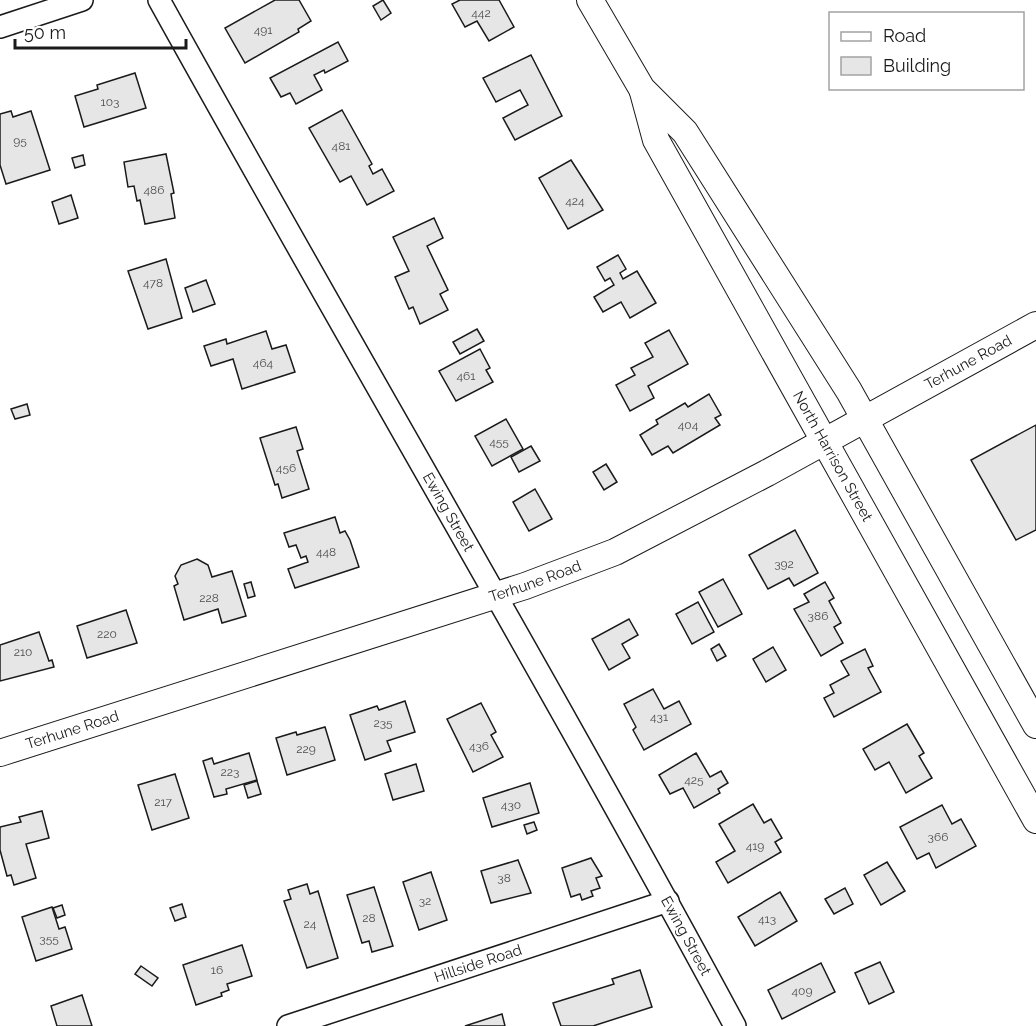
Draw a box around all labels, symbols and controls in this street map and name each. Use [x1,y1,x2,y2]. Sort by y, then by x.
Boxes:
house number: 442 [471,6,491,20]
scale bar [15,12,186,50]
legend [829,12,1024,90]
text: 50 m [24,22,66,43]
house number: 491 [254,23,272,37]
text: Road [883,25,926,46]
text: Building [883,55,951,76]
house number: 103 [101,95,119,109]
house number: 95 [13,134,27,148]
house number: 481 [332,139,350,153]
house number: 486 [144,183,164,197]
house number: 424 [565,194,585,208]
house number: 478 [143,276,163,290]
street label: Terhune Road [921,331,1015,394]
house number: 464 [253,356,274,370]
house number: 461 [457,369,475,383]
street label: North Harrison Street [789,388,876,525]
house number: 404 [678,418,699,432]
house number: 455 [489,435,509,449]
house number: 456 [276,461,296,475]
street label: Ewing Street [419,469,478,555]
house number: 448 [316,545,336,559]
street label: Terhune Road [487,557,584,606]
house number: 392 [774,557,794,571]
house number: 228 [199,591,219,605]
house number: 386 [808,609,828,623]
house number: 220 [97,627,117,641]
house number: 210 [14,645,32,659]
street label: Terhune Road [24,707,121,753]
house number: 431 [650,710,668,724]
house number: 235 [373,716,393,730]
house number: 436 [469,739,489,753]
house number: 229 [296,742,316,756]
house number: 223 [221,765,239,779]
house number: 425 [684,773,704,787]
house number: 217 [154,795,172,809]
house number: 430 [501,798,521,812]
house number: 366 [928,830,948,844]
house number: 419 [746,839,764,853]
house number: 38 [497,871,511,885]
street label: Ewing Street [657,893,715,979]
house number: 32 [419,894,431,908]
house number: 28 [362,911,376,925]
house number: 413 [758,912,776,926]
house number: 24 [304,917,317,931]
house number: 355 [39,932,59,946]
street label: Hillside Road [432,941,524,986]
house number: 16 [211,963,223,977]
house number: 409 [792,984,812,998]

